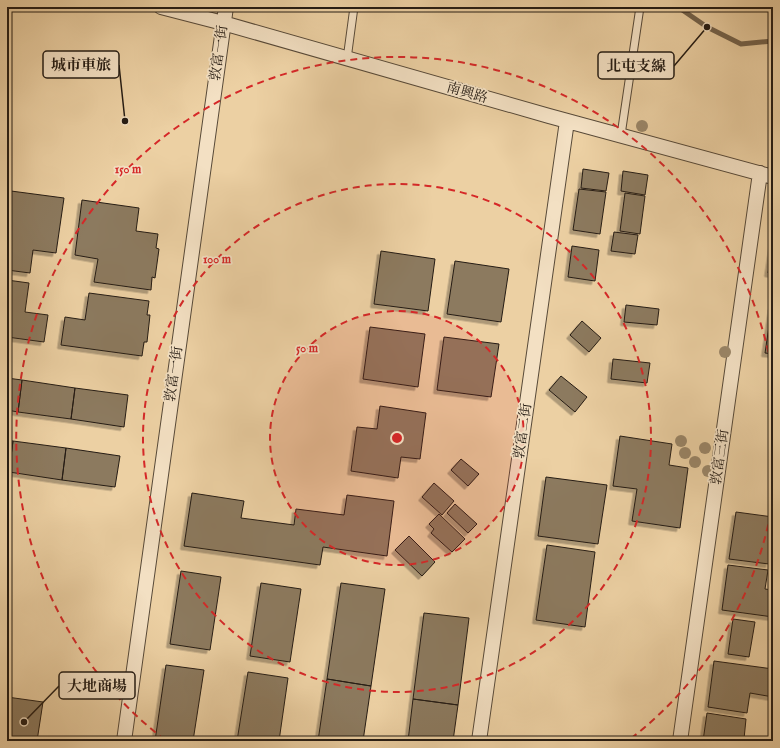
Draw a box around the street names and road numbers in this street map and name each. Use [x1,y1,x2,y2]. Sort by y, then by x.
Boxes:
street label: 敦富一街 [206,24,232,82]
street label: 南興路 [444,79,490,107]
street label: 敦富一街 [161,345,187,403]
street label: 敦富二街 [510,402,536,460]
street label: 敦富三街 [707,428,733,486]

